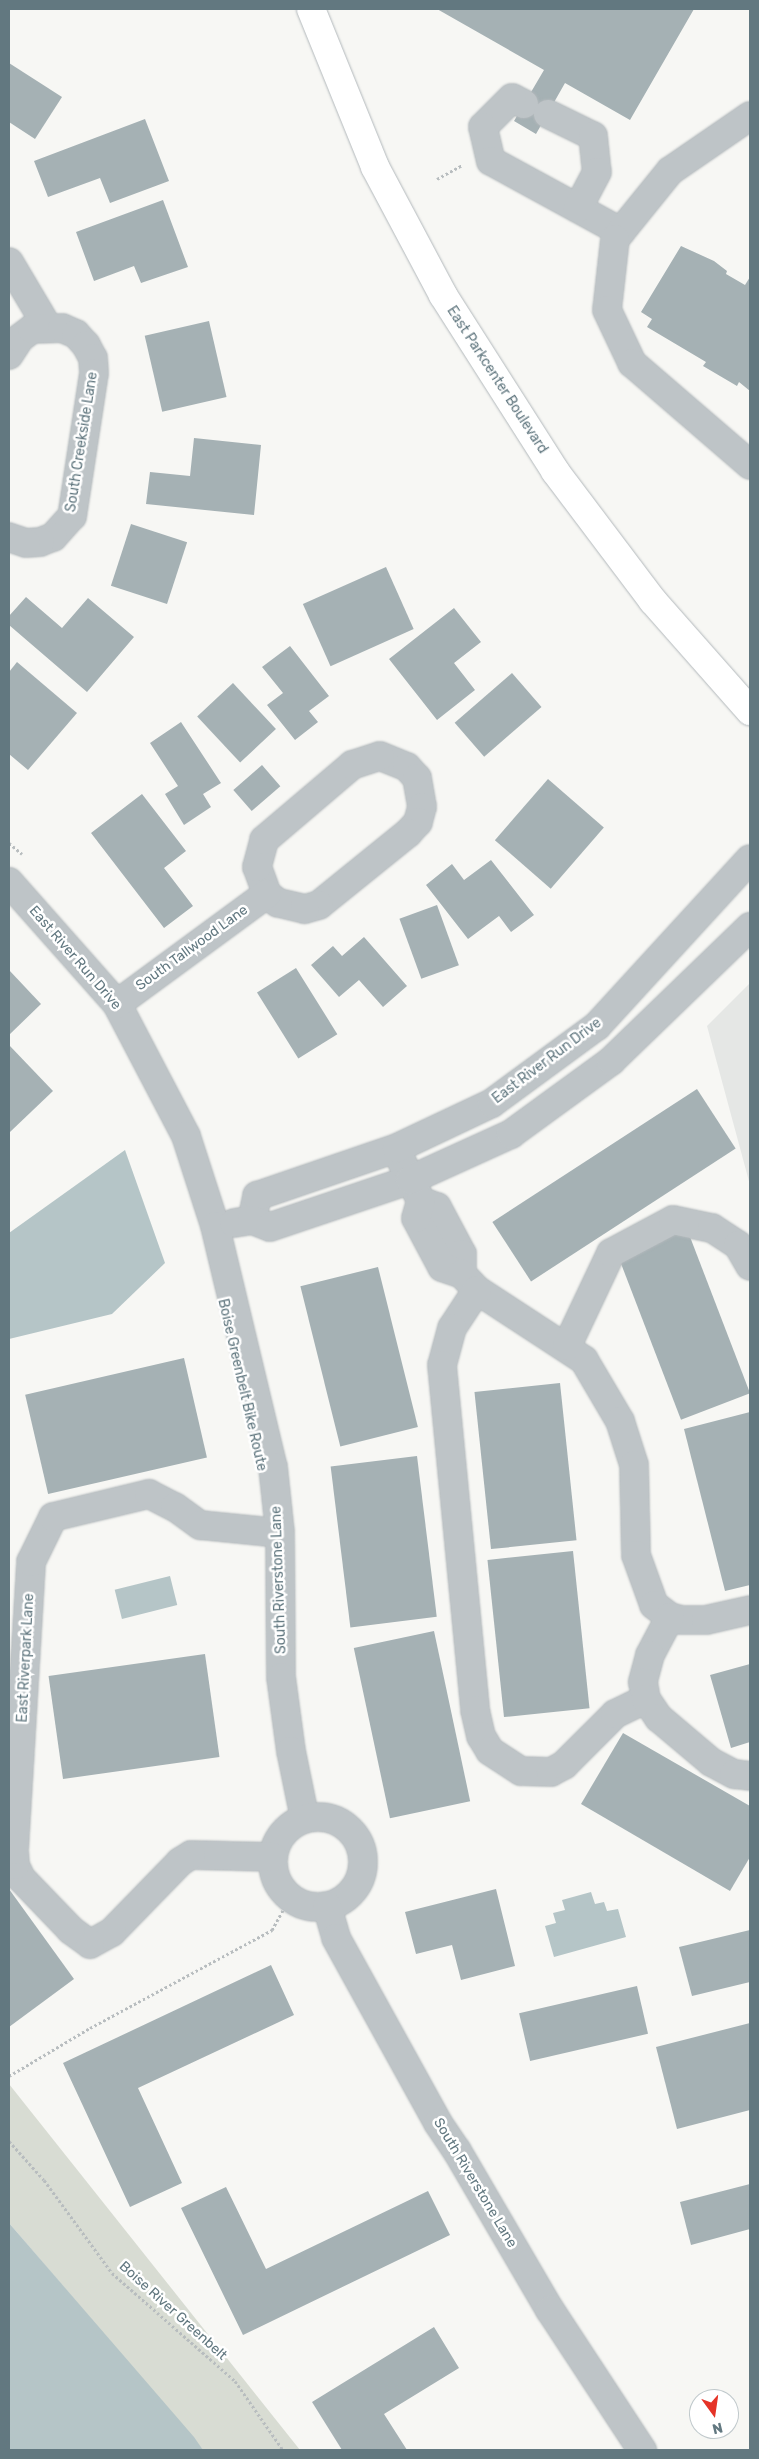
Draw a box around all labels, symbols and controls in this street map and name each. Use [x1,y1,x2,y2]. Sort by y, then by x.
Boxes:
street label: East Parkcenter Boulevard [443,303,551,457]
street label: South Creekside Lane [63,371,101,513]
street label: South Tallwood Lane [133,902,251,994]
street label: East River Run Drive [25,903,125,1013]
street label: East River Run Drive [489,1015,605,1107]
street label: Boise Greenbelt Bike Route [214,1297,270,1473]
street label: South Riverstone Lane [268,1506,290,1654]
street label: East Riverpark Lane [14,1593,38,1723]
street label: South Riverstone Lane [430,2115,520,2251]
street label: Boise River Greenbelt [115,2258,231,2364]
north arrow [689,2389,739,2439]
text: N [711,2419,724,2438]

